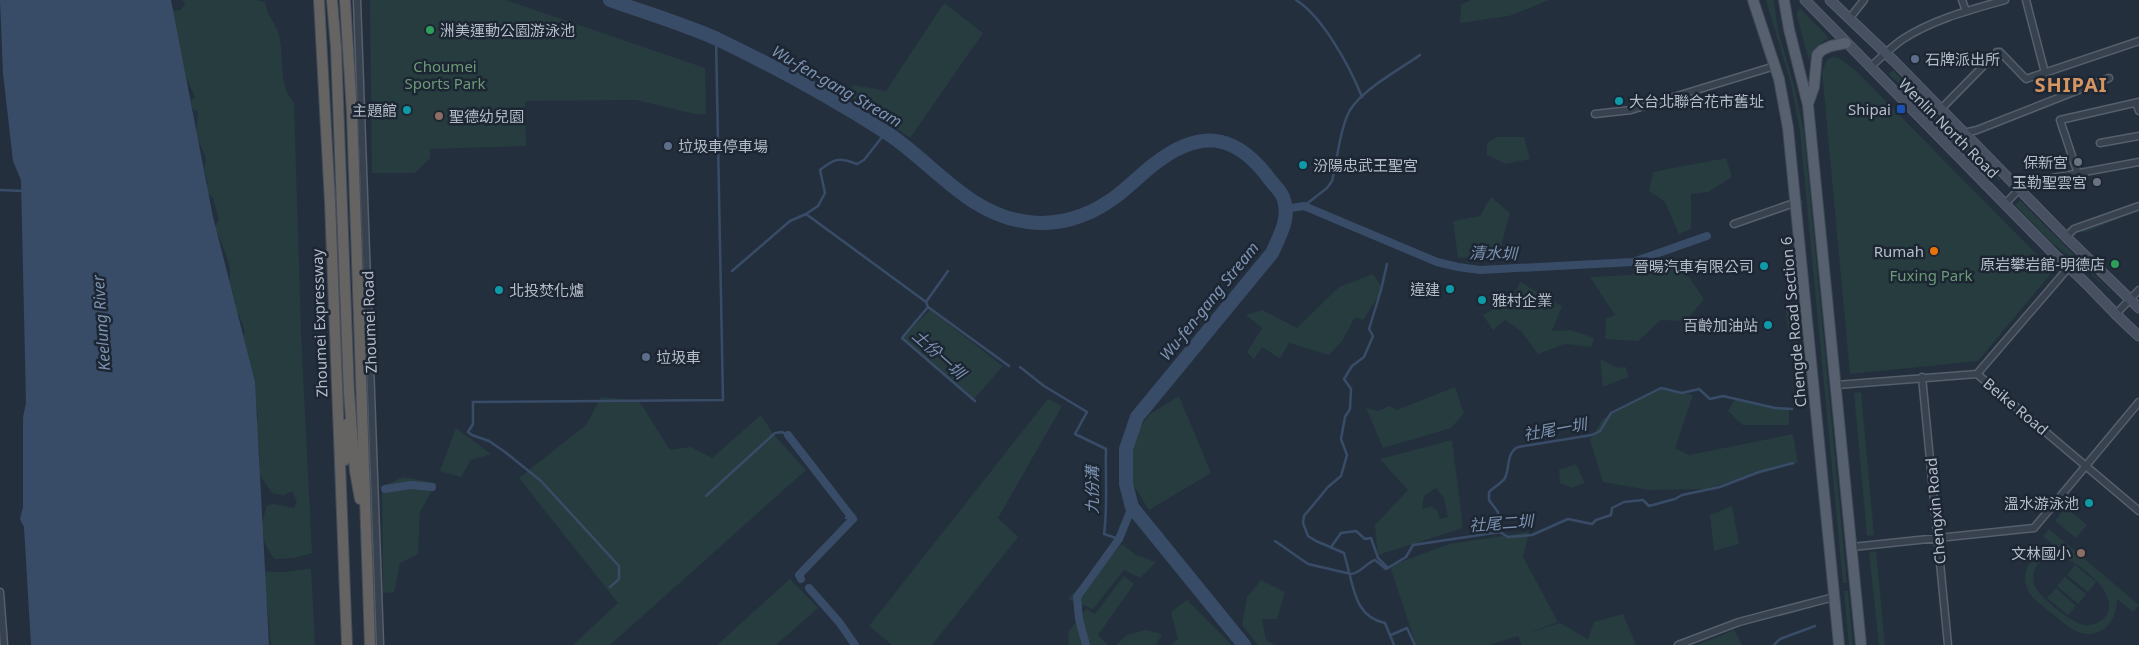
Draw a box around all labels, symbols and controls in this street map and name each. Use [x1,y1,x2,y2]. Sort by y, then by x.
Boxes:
place label: 洲美運動公園游泳池 [440,20,575,40]
marker: 洲美運動公園游泳池 [424,24,436,36]
water label: Wu-fen-gang Stream [768,40,906,132]
place label: 石牌派出所 [1925,49,2000,69]
marker: 石牌派出所 [1909,53,1921,65]
park label: Choumei Sports Park [405,56,485,93]
district label: SHIPAI [2034,71,2108,98]
street label: Wenlin North Road [1895,74,2003,182]
place label: 大台北聯合花市舊址 [1629,91,1764,111]
marker: 大台北聯合花市舊址 [1613,95,1625,107]
place label: Shipai [1848,99,1891,119]
place label: 主題館 [352,100,397,120]
marker: Shipai [1895,103,1907,115]
marker: 主題館 [401,104,413,116]
place label: 聖德幼兒園 [449,106,524,126]
marker: 聖德幼兒園 [433,110,445,122]
place label: 垃圾車停車場 [678,136,768,156]
marker: 垃圾車停車場 [662,140,674,152]
place label: 保新宮 [2023,152,2068,172]
place label: 汾陽忠武王聖宮 [1313,155,1418,175]
marker: 保新宮 [2072,156,2084,168]
marker: 汾陽忠武王聖宮 [1297,159,1309,171]
place label: 玉勒聖雲宮 [2012,172,2087,192]
marker: 玉勒聖雲宮 [2091,176,2103,188]
street label: Chengde Road Section 6 [1776,236,1810,408]
water label: Wu-fen-gang Stream [1154,237,1264,365]
place label: Rumah [1874,241,1924,261]
water label: 清水圳 [1469,242,1519,264]
marker: Rumah [1928,245,1940,257]
street label: Zhoumei Expressway [306,248,332,398]
place label: 原岩攀岩館-明德店 [1980,254,2105,274]
place label: 晉暘汽車有限公司 [1634,256,1754,276]
marker: 原岩攀岩館-明德店 [2109,258,2121,270]
marker: 晉暘汽車有限公司 [1758,260,1770,272]
park label: Fuxing Park [1890,265,1972,285]
street label: Zhoumei Road [357,270,381,374]
water label: Keelung River [87,274,115,372]
place label: 違建 [1410,279,1440,299]
place label: 北投焚化爐 [509,280,584,300]
marker: 違建 [1444,283,1456,295]
marker: 北投焚化爐 [493,284,505,296]
place label: 雅村企業 [1492,290,1552,310]
marker: 雅村企業 [1476,294,1488,306]
place label: 百齡加油站 [1683,315,1758,335]
marker: 百齡加油站 [1762,319,1774,331]
water label: 土份一圳 [908,324,972,385]
place label: 垃圾車 [656,347,701,367]
marker: 垃圾車 [640,351,652,363]
street label: Beike Road [1980,373,2052,439]
water label: 社尾一圳 [1522,412,1590,445]
street label: Chengxin Road [1920,457,1950,565]
water label: 九份溝 [1081,464,1103,514]
place label: 溫水游泳池 [2004,493,2079,513]
marker: 溫水游泳池 [2083,497,2095,509]
water label: 社尾二圳 [1468,510,1536,536]
place label: 文林國小 [2011,543,2071,563]
marker: 文林國小 [2075,547,2087,559]

